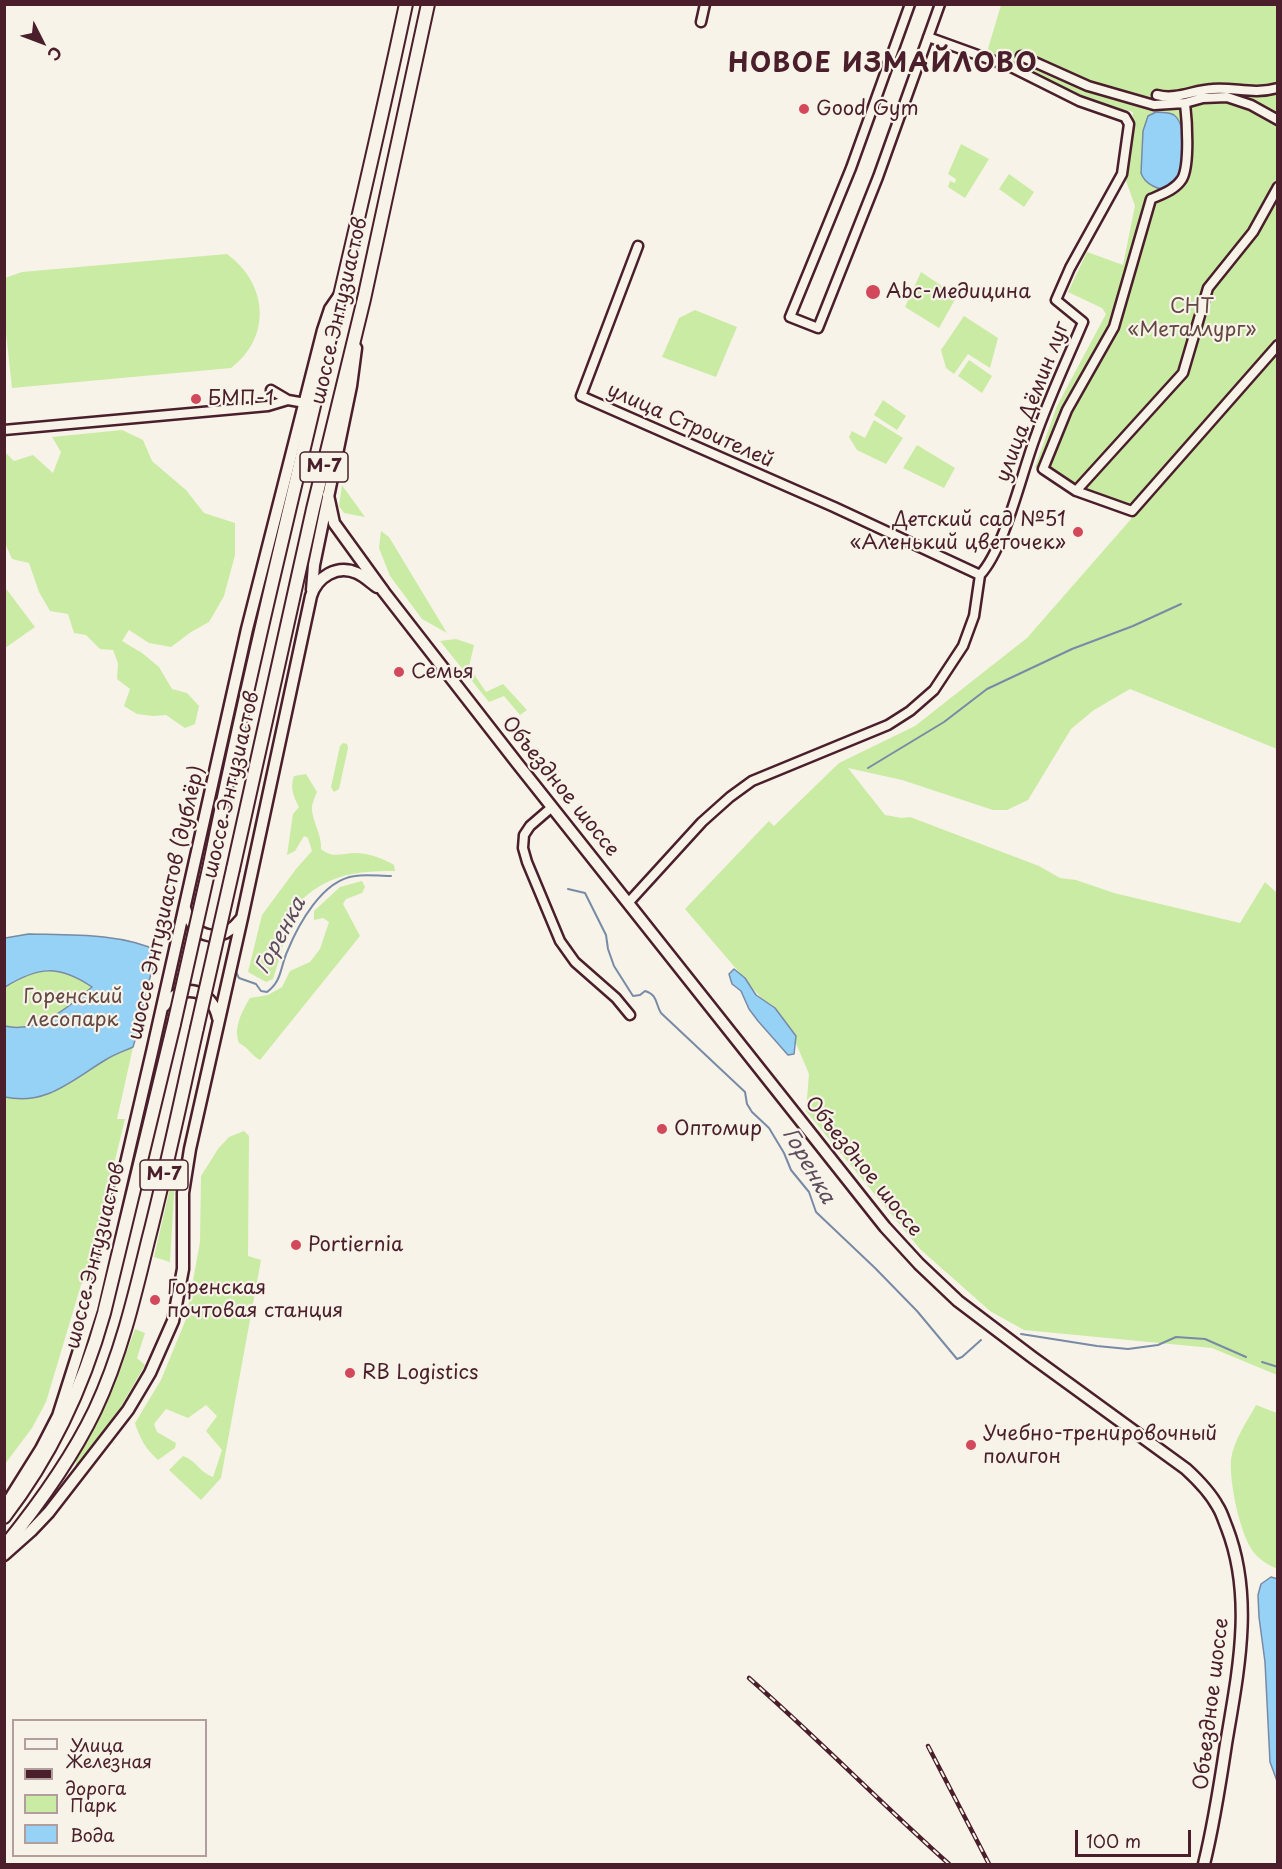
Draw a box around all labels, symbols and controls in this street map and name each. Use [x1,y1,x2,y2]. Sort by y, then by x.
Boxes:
north arrow [12,12,72,72]
text: С [42,42,68,67]
district label: НОВОЕ ИЗМАЙЛОВО [731,49,1035,81]
place label: Good Gym [816,97,919,121]
marker: Good Gym [797,102,811,116]
street label: шоссе Энтузиастов [307,215,373,407]
place label: Abc-медицина [886,280,1031,304]
marker: Abc-медицина [864,283,882,301]
park label: СНТ «Металлург» [1127,295,1257,342]
street label: улица Дёмин луг [991,318,1075,486]
street label: улица Строителей [603,378,777,474]
place label: БМП-1 [208,387,274,411]
marker: БМП-1 [189,392,203,406]
road number: М-7 [300,452,348,482]
place label: Детский сад №51 «Аленький цветочек» [850,508,1066,555]
marker: Детский сад №51 «Аленький цветочек» [1071,525,1085,539]
place label: Семья [411,660,474,684]
marker: Семья [392,665,406,679]
street label: шоссе Энтузиастов [199,689,265,881]
street label: Объездное шоссе [496,712,624,862]
street label: шоссе Энтузиастов (дублёр) [124,763,210,1043]
water label: Горенка [250,893,312,979]
park label: Горенский лесопарк [23,985,123,1032]
street label: Объездное шоссе [799,1092,927,1242]
place label: Оптомир [674,1117,762,1141]
marker: Оптомир [655,1122,669,1136]
water label: Горенка [776,1124,840,1208]
street label: шоссе Энтузиастов [61,1160,131,1352]
road number: М-7 [140,1160,188,1190]
place label: Portiernia [308,1233,403,1257]
marker: Portiernia [289,1238,303,1252]
place label: Горенская почтовая станция [167,1276,343,1323]
marker: Горенская почтовая станция [148,1293,162,1307]
place label: RB Logistics [362,1361,478,1385]
marker: RB Logistics [343,1366,357,1380]
place label: Учебно-тренировочный полигон [983,1422,1217,1469]
marker: Учебно-тренировочный полигон [964,1438,978,1452]
street label: Объездное шоссе [1190,1616,1234,1792]
legend [12,1719,207,1857]
text: Улица [70,1731,124,1758]
text: Железная дорога [65,1747,152,1801]
text: Парк [70,1791,116,1818]
scale bar [1078,1818,1194,1856]
text: Вода [70,1821,115,1848]
text: 100 m [1086,1827,1141,1854]

